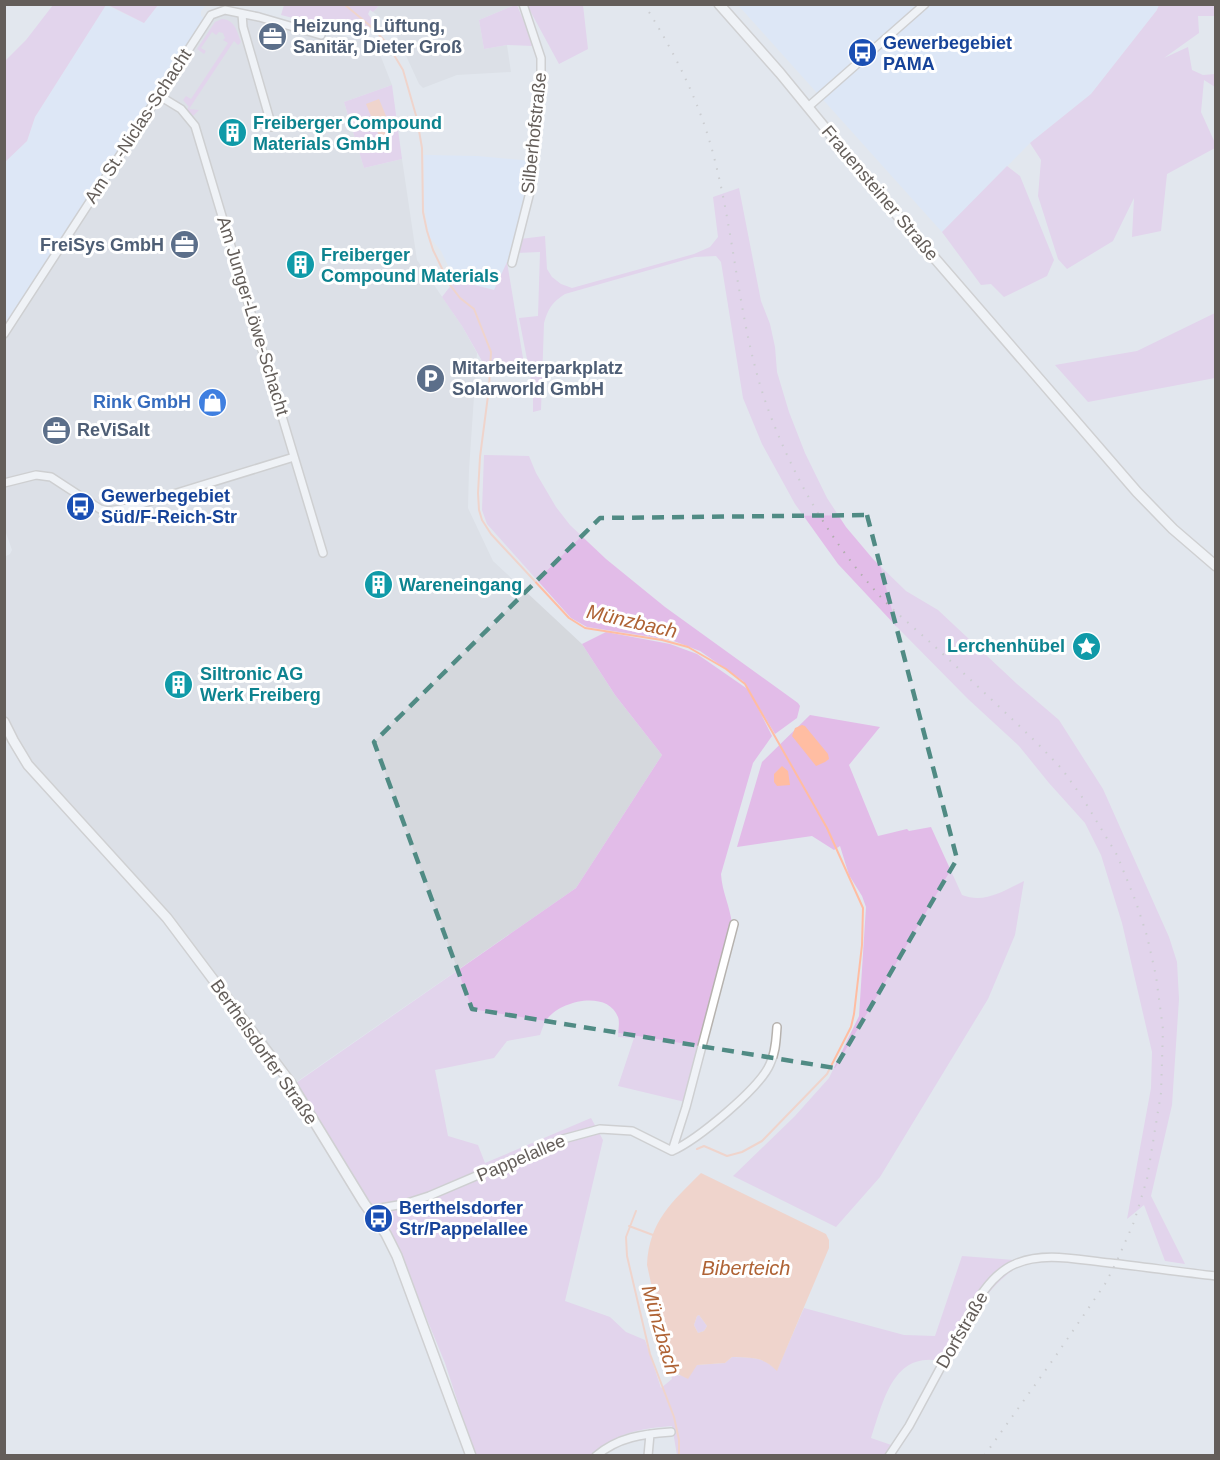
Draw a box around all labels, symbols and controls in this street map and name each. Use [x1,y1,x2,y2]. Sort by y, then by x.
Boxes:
place label: Heizung, Lüftung, Sanitär, Dieter Groß [293,16,462,57]
office icon: Heizung, Lüftung, Sanitär, Dieter Groß [256,20,288,52]
place label: Gewerbegebiet PAMA [883,33,1012,74]
bus stop icon: Gewerbegebiet PAMA [846,37,878,69]
street label: Am St.-Niclas-Schacht [81,45,195,207]
street label: Silberhofstraße [518,71,550,195]
place label: Freiberger Compound Materials GmbH [253,113,442,154]
building icon: Freiberger Compound Materials GmbH [216,117,248,149]
street label: Frauensteiner Straße [818,121,942,265]
street label: Am Junger-Löwe-Schacht [213,214,293,418]
office icon: FreiSys GmbH [169,229,201,261]
place label: FreiSys GmbH [40,235,164,255]
place label: Freiberger Compound Materials [321,245,499,286]
building icon: Freiberger Compound Materials [284,249,316,281]
place label: Mitarbeiterparkplatz Solarworld GmbH [452,358,623,399]
parking icon: Mitarbeiterparkplatz Solarworld GmbH [415,362,447,394]
shop icon: Rink GmbH [196,386,228,418]
place label: Rink GmbH [93,392,191,412]
office icon: ReViSalt [40,414,72,446]
place label: ReViSalt [77,420,150,440]
place label: Gewerbegebiet Süd/F-Reich-Str [101,486,237,527]
bus stop icon: Gewerbegebiet Süd/F-Reich-Str [64,490,96,522]
building icon: Wareneingang [362,569,394,601]
place label: Wareneingang [399,575,522,595]
water label: Münzbach [585,600,679,642]
place icon: Lerchenhübel [1070,630,1102,662]
place label: Lerchenhübel [947,636,1065,656]
place label: Siltronic AG Werk Freiberg [200,664,321,705]
building icon: Siltronic AG Werk Freiberg [163,668,195,700]
street label: Berthelsdorfer Straße [206,976,322,1128]
street label: Pappelallee [474,1130,568,1186]
place label: Berthelsdorfer Str/Pappelallee [399,1198,528,1239]
bus stop icon: Berthelsdorfer Str/Pappelallee [362,1202,394,1234]
water label: Biberteich [702,1257,790,1279]
water label: Münzbach [638,1283,684,1377]
street label: Dorfstraße [932,1288,992,1372]

